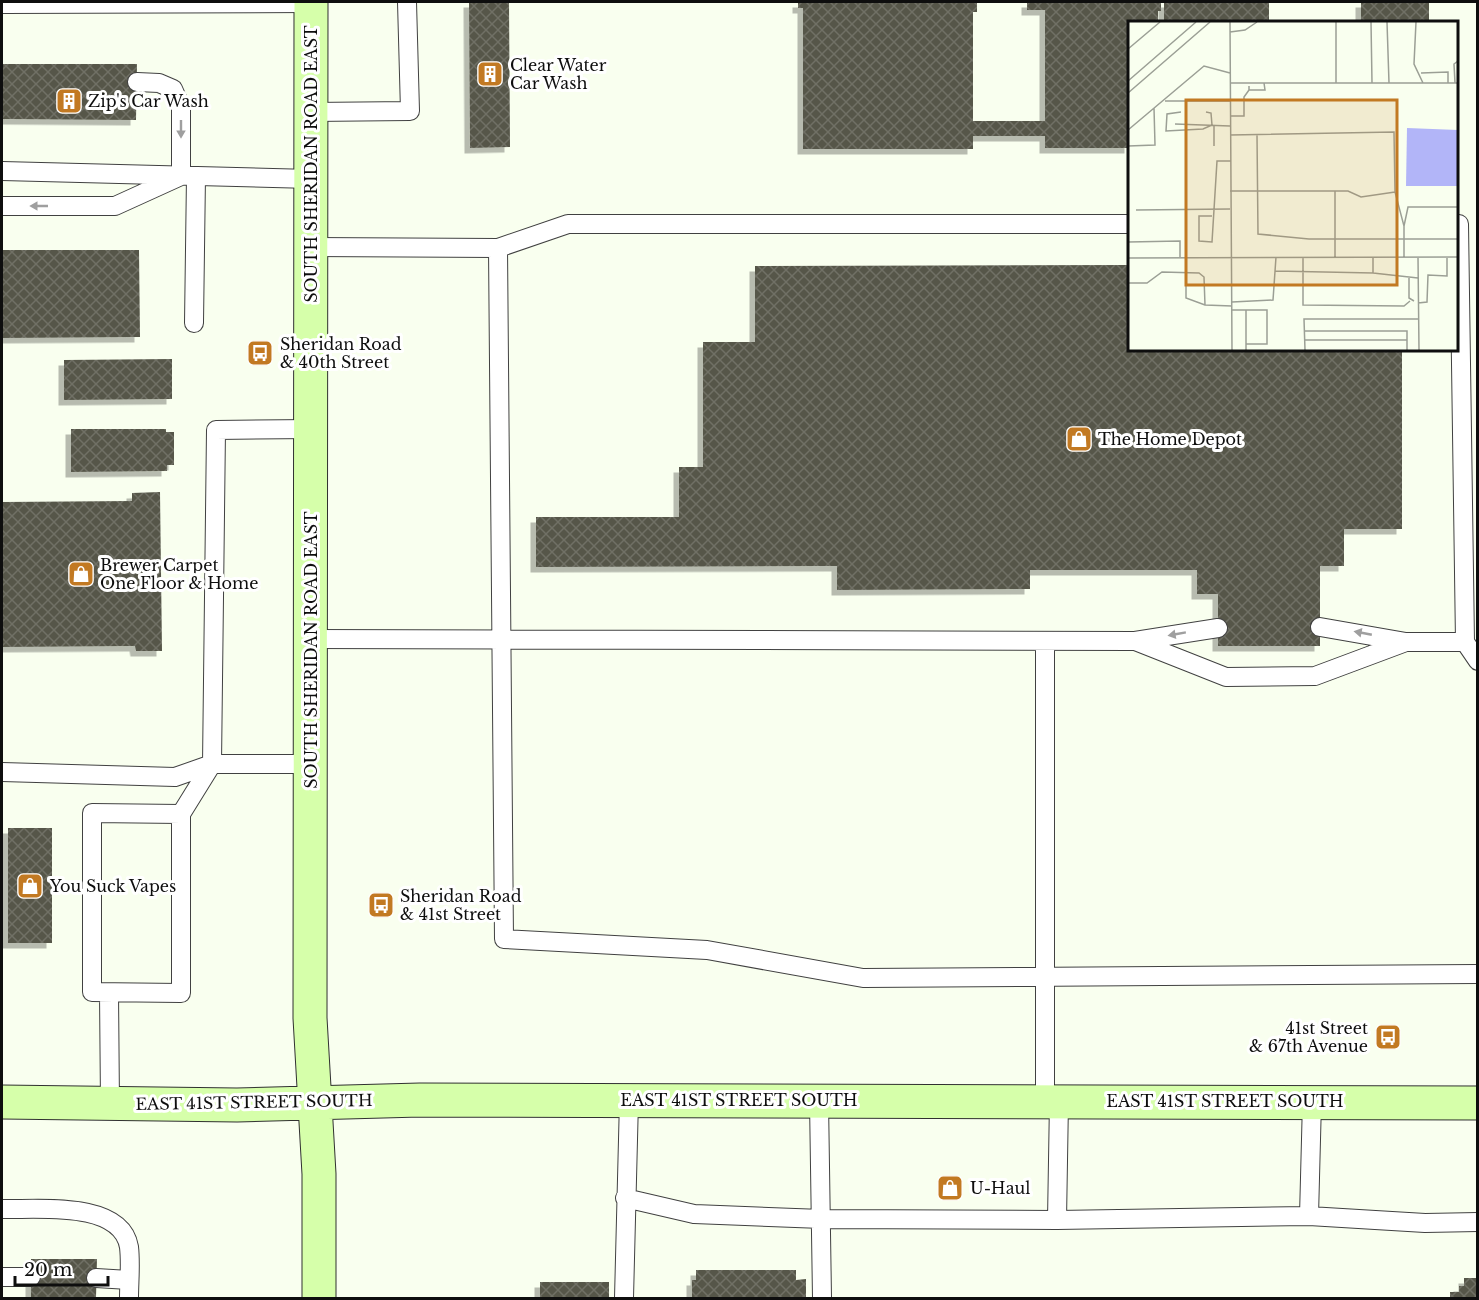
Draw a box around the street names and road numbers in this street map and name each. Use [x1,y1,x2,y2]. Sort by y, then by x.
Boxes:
street label: SOUTH SHERIDAN ROAD EAST [301,25,321,303]
street label: SOUTH SHERIDAN ROAD EAST [301,511,321,789]
street label: EAST 41ST STREET SOUTH [135,1090,373,1114]
street label: EAST 41ST STREET SOUTH [620,1090,858,1110]
street label: EAST 41ST STREET SOUTH [1106,1091,1344,1111]

